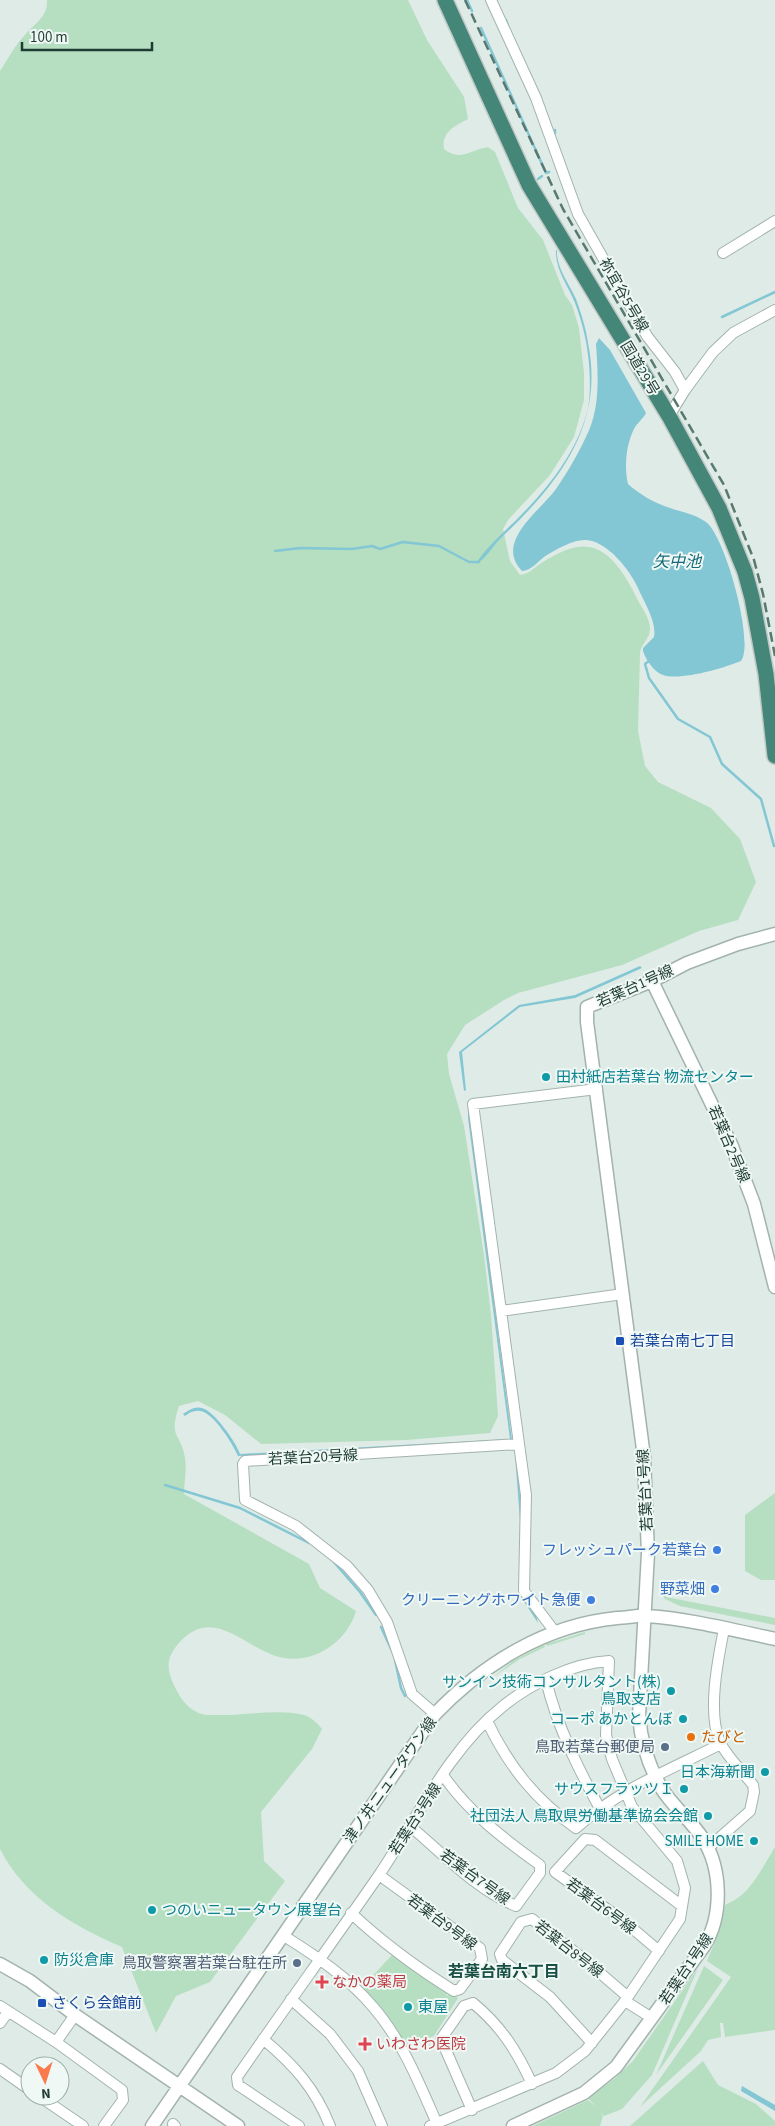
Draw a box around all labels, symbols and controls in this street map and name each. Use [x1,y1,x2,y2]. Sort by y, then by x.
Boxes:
scale bar [22,20,152,52]
text: 100 m [30,27,68,48]
street label: 祢宜谷5号線 [594,254,653,336]
street label: 国道29号 [615,337,664,399]
water label: 矢中池 [653,551,703,573]
street label: 若葉台1号線 [593,960,677,1013]
place label: 田村紙店若葉台 物流センター [556,1067,754,1088]
marker: 田村紙店若葉台 物流センター [540,1071,552,1083]
street label: 若葉台2号線 [703,1102,754,1186]
place label: 若葉台南七丁目 [630,1331,735,1352]
marker: 若葉台南七丁目 [614,1335,626,1347]
street label: 若葉台20号線 [268,1445,358,1470]
street label: 若葉台1号線 [633,1448,658,1532]
place label: フレッシュパーク若葉台 [542,1540,707,1561]
marker: フレッシュパーク若葉台 [711,1544,723,1556]
place label: 野菜畑 [660,1579,705,1600]
marker: 野菜畑 [709,1583,721,1595]
place label: クリーニングホワイト急便 [401,1590,581,1611]
marker: クリーニングホワイト急便 [585,1594,597,1606]
place label: サンイン技術コンサルタント(株) 鳥取支店 [442,1672,661,1710]
marker: サンイン技術コンサルタント(株) 鳥取支店 [665,1685,677,1697]
place label: コーポ あかとんぼ [550,1709,673,1730]
street label: 津ノ井ニュータウン線 [339,1713,442,1848]
marker: コーポ あかとんぼ [677,1713,689,1725]
place label: たびと [701,1727,746,1748]
marker: たびと [685,1731,697,1743]
place label: 鳥取若葉台郵便局 [535,1737,655,1758]
marker: 鳥取若葉台郵便局 [659,1741,671,1753]
place label: 日本海新聞 [680,1762,755,1783]
marker: 日本海新聞 [759,1766,771,1778]
street label: 若葉台3号線 [384,1779,447,1860]
place label: サウスフラッツＩ [554,1779,674,1800]
marker: サウスフラッツＩ [678,1783,690,1795]
place label: 社団法人 鳥取県労働基準協会会館 [470,1806,698,1827]
marker: 社団法人 鳥取県労働基準協会会館 [702,1810,714,1822]
place label: SMILE HOME [664,1831,744,1852]
marker: SMILE HOME [748,1835,760,1847]
street label: 若葉台7号線 [435,1845,514,1910]
street label: 若葉台6号線 [561,1873,640,1940]
street label: 若葉台9号線 [402,1889,481,1956]
place label: つのいニュータウン展望台 [162,1900,342,1921]
marker: つのいニュータウン展望台 [146,1904,158,1916]
street label: 若葉台8号線 [530,1916,608,1983]
street label: 若葉台1号線 [655,1929,718,2009]
place label: 防災倉庫 [54,1950,114,1971]
place label: 鳥取警察署若葉台駐在所 [122,1953,287,1974]
marker: 防災倉庫 [38,1954,50,1966]
marker: 鳥取警察署若葉台駐在所 [291,1957,303,1969]
district label: 若葉台南六丁目 [448,1961,560,1983]
place label: なかの薬局 [332,1972,407,1993]
marker: なかの薬局 [316,1976,328,1988]
place label: さくら会館前 [52,1993,142,2014]
marker: さくら会館前 [36,1997,48,2009]
place label: 東屋 [418,1997,448,2018]
marker: 東屋 [402,2001,414,2013]
place label: いわさわ医院 [376,2034,466,2055]
marker: いわさわ医院 [358,2037,372,2051]
north arrow [20,2056,70,2106]
text: N [40,2083,51,2103]

